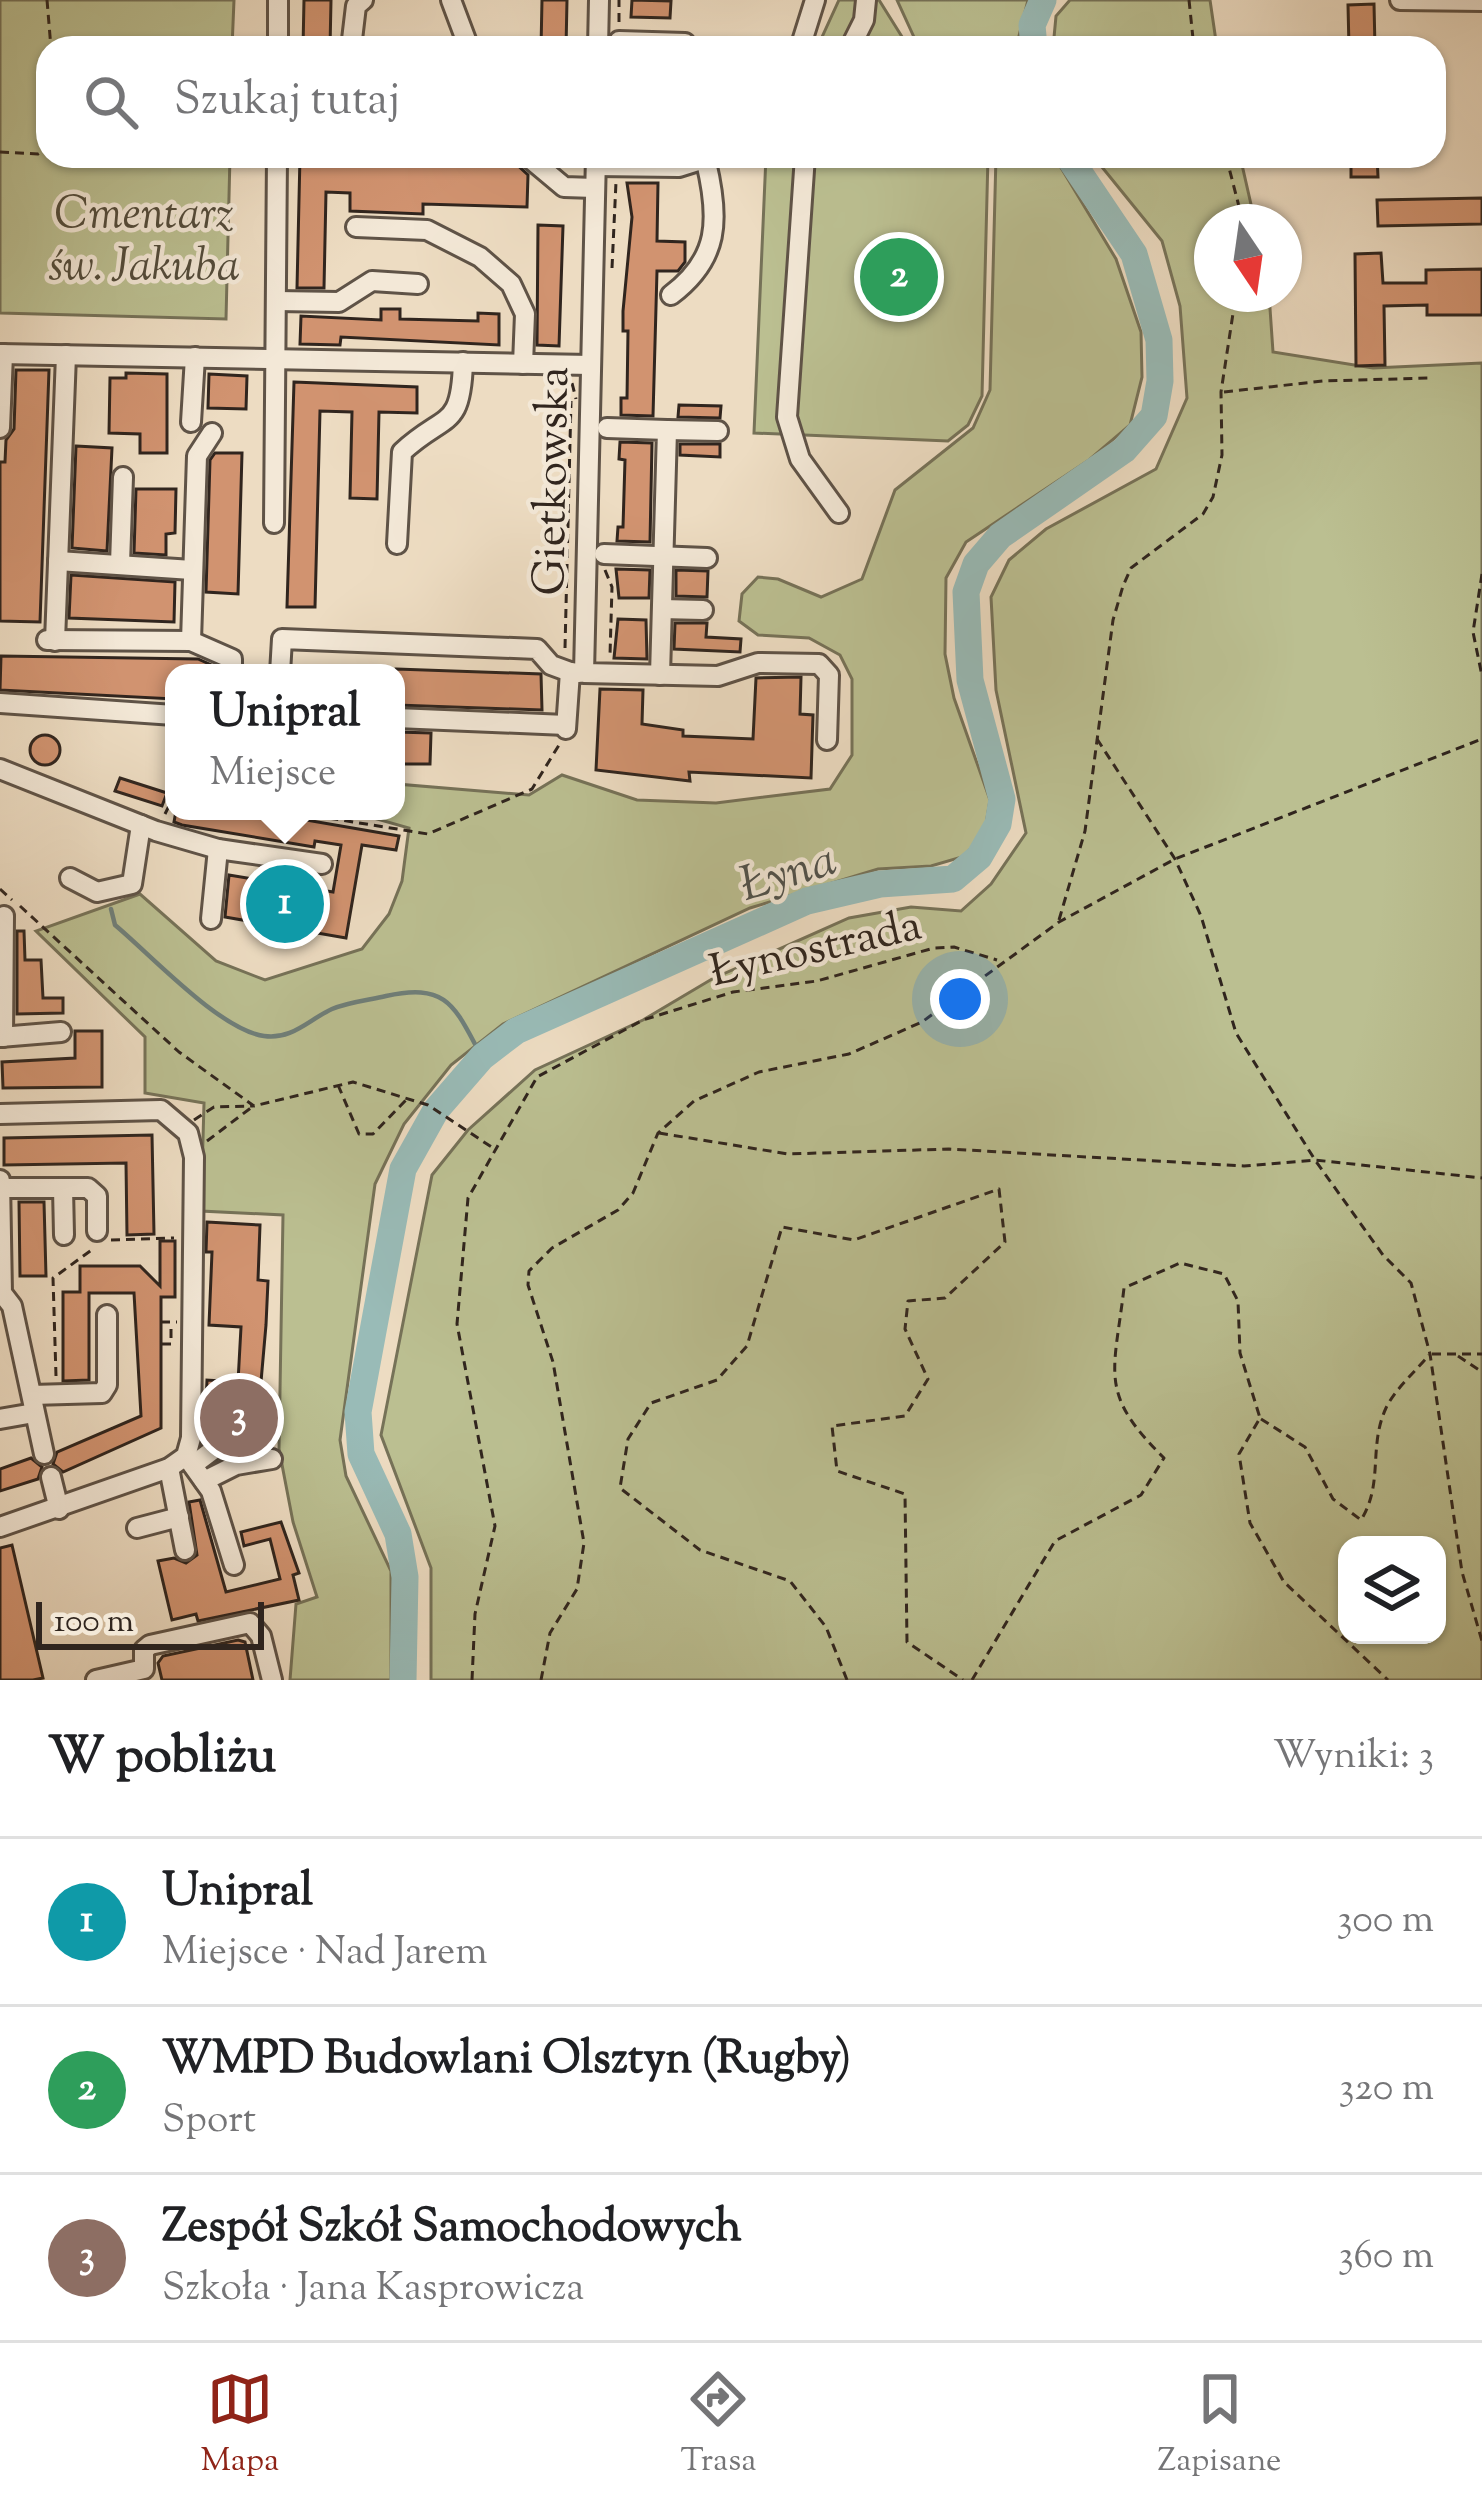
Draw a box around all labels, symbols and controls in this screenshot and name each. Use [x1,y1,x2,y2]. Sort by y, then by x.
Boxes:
search box [36,36,1446,168]
icon: search [78,69,144,135]
text: Szukaj tutaj [174,70,400,135]
park label: Cmentarz św. Jakuba [48,184,240,301]
north arrow [1194,204,1302,312]
pin: 2 [860,232,938,322]
street label: Gietkowska [520,366,589,596]
popup [165,664,405,820]
text: Unipral [210,682,360,747]
text: Miejsce [210,747,336,803]
water label: Łyna [732,828,845,923]
pin: 1 [246,859,324,949]
street label: Łynostrada [704,895,928,1007]
your location [930,969,990,1029]
pin: 3 [200,1373,278,1463]
map controls [1338,1536,1446,1644]
button: layers [1338,1536,1446,1644]
scale bar [36,1596,264,1649]
text: 100 m [54,1599,134,1647]
text: W pobliżu [48,1722,276,1795]
text: Wyniki: 3 [1273,1730,1434,1786]
text: Unipral [162,1861,313,1926]
text: 1 [80,1894,94,1950]
text: 300 m [1337,1894,1434,1950]
text: Miejsce · Nad Jarem [162,1926,488,1982]
text: WMPD Budowlani Olsztyn (Rugby) [162,2029,851,2094]
text: 2 [78,2062,96,2118]
text: 320 m [1339,2062,1434,2118]
text: Sport [162,2094,256,2150]
text: Zespół Szkół Samochodowych [162,2197,742,2262]
text: 3 [79,2230,95,2286]
text: 360 m [1338,2230,1434,2286]
text: Szkoła · Jana Kasprowicza [162,2262,584,2318]
tab: Mapa [201,2366,279,2486]
tab: Trasa [680,2366,756,2486]
tab: Zapisane [1158,2366,1281,2486]

